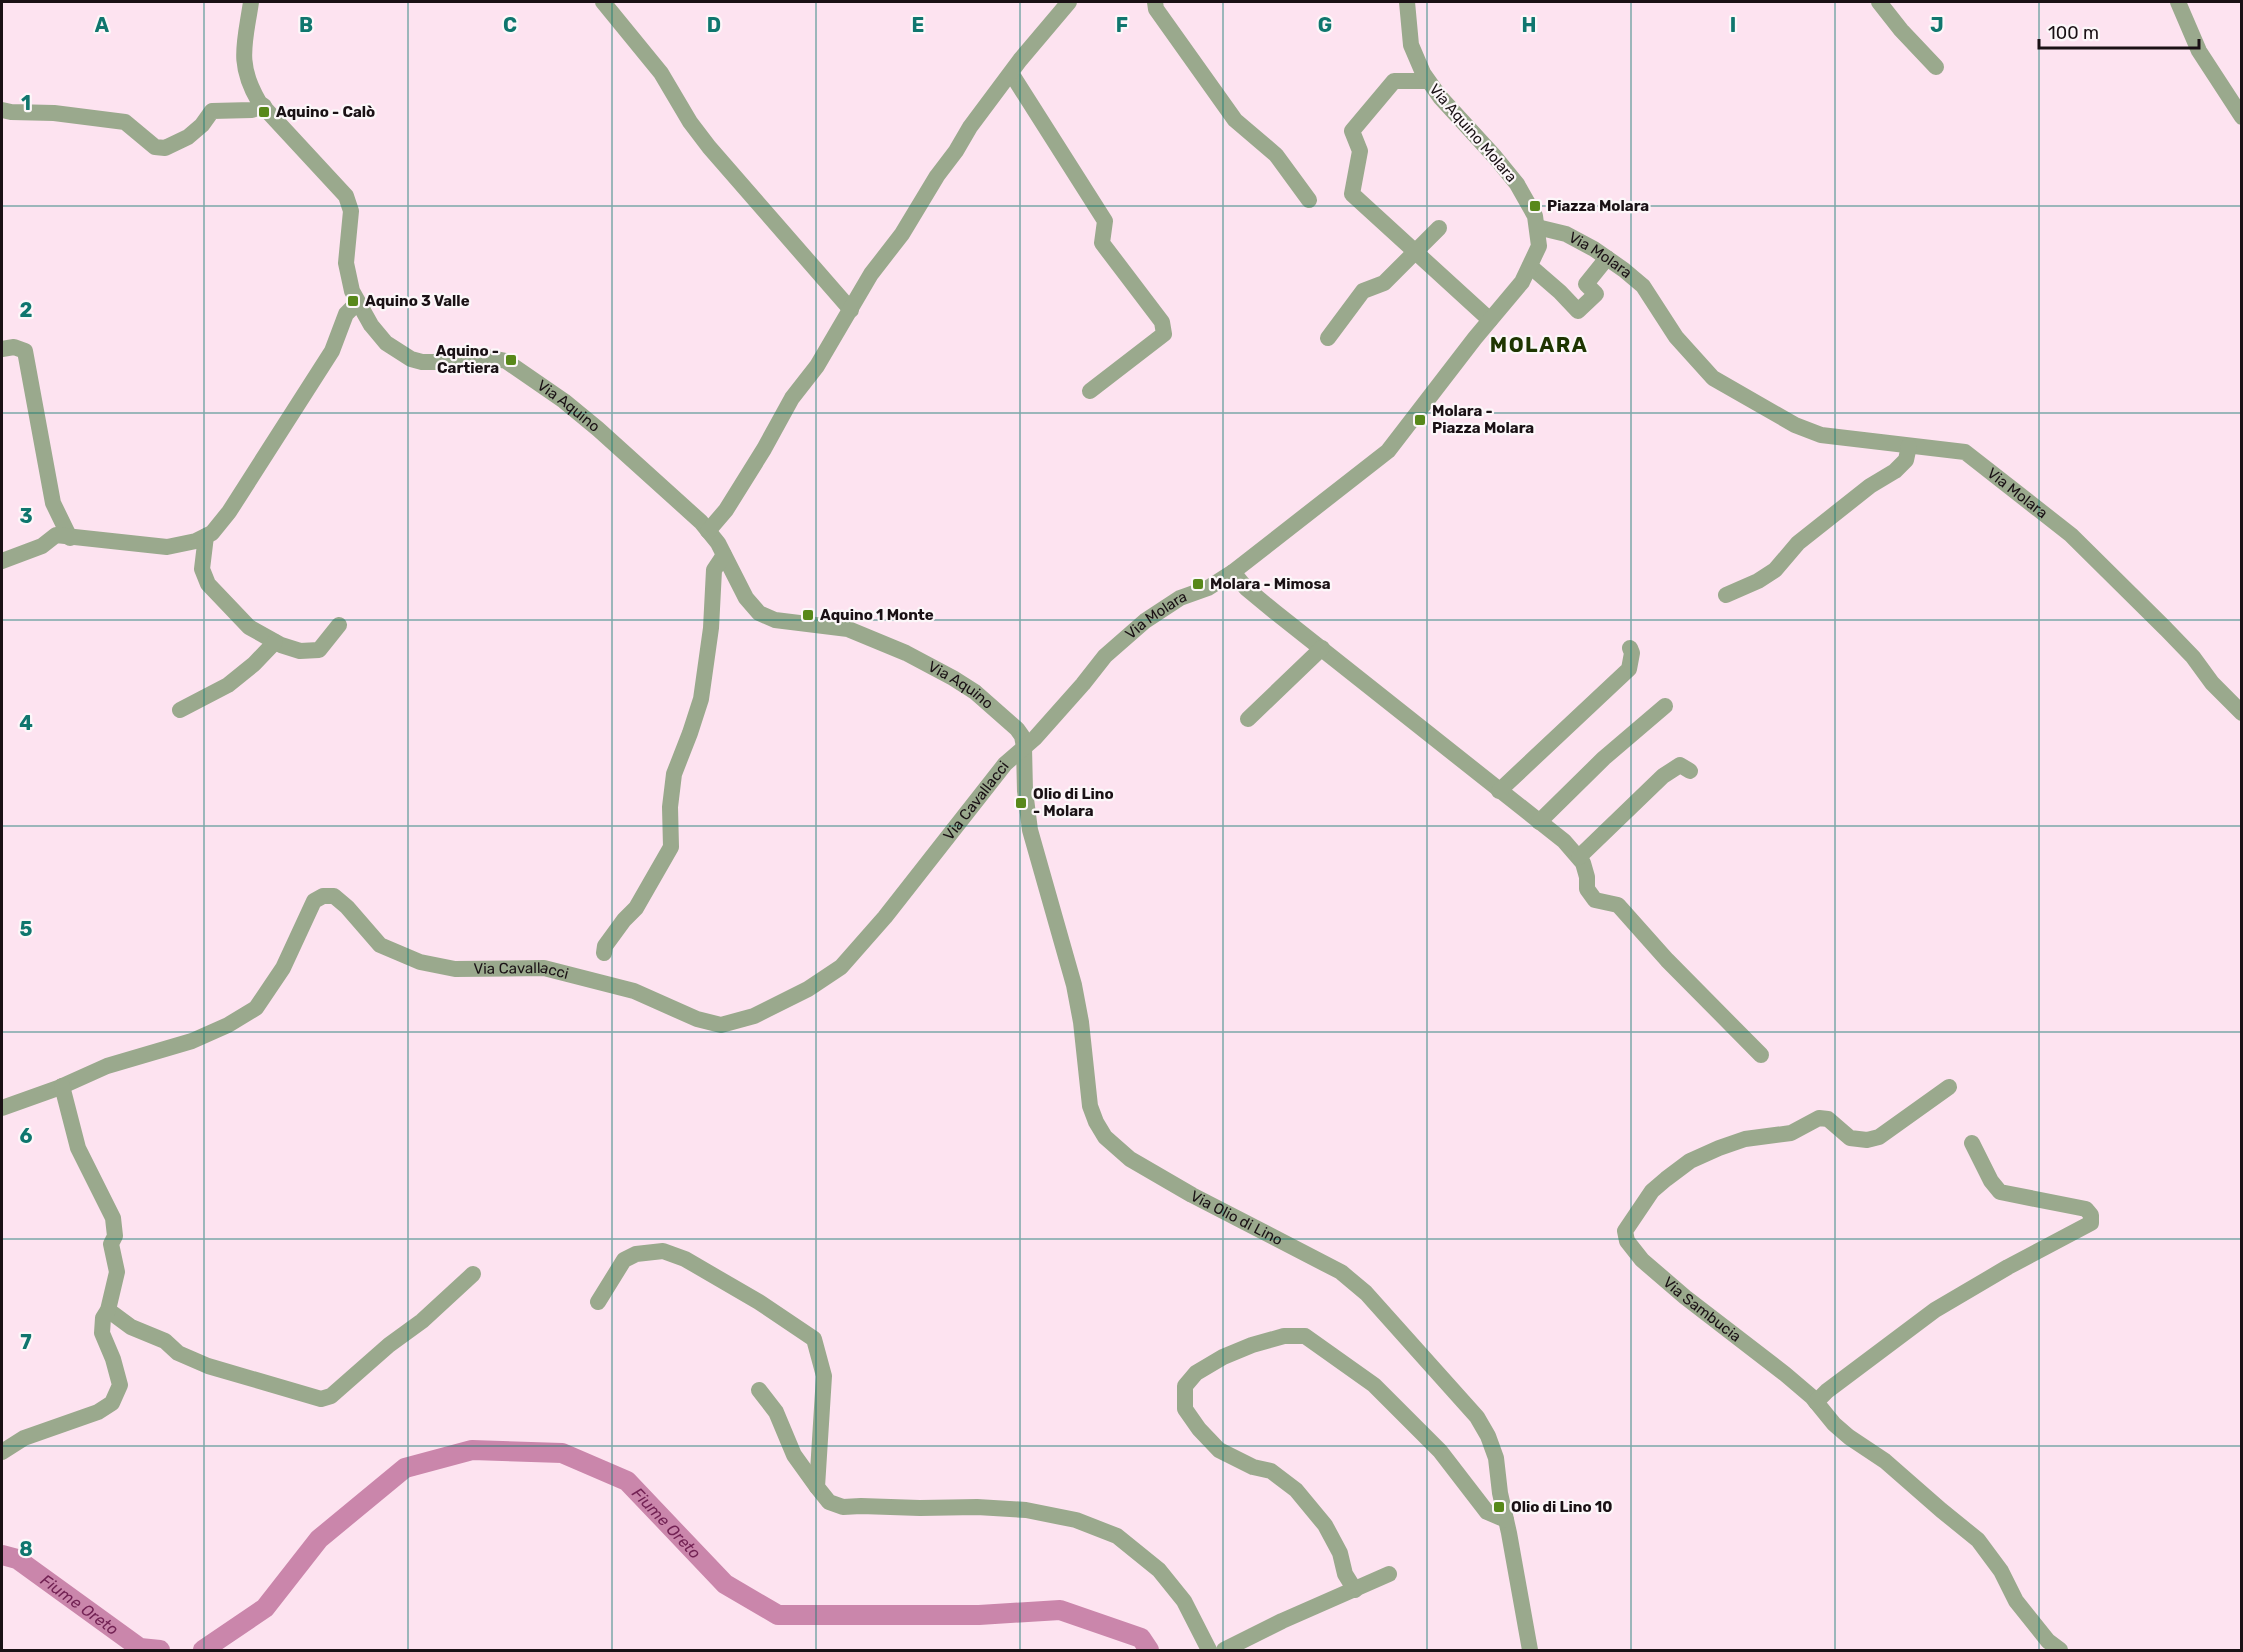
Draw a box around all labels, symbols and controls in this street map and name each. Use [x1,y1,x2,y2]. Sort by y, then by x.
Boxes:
scale bar [2039,12,2200,50]
text: A [95,13,110,37]
text: B [299,13,313,37]
text: C [503,13,517,37]
text: D [707,13,721,37]
text: E [912,13,924,37]
text: F [1116,13,1128,37]
text: G [1318,13,1332,37]
text: H [1522,13,1536,37]
text: I [1730,13,1736,37]
text: J [1930,13,1944,37]
text: 100 m [2048,22,2099,44]
street label: Via Aquino Molara [1425,80,1521,186]
text: 1 [21,91,31,115]
place label: Aquino - Calò [276,103,375,121]
marker: Aquino - Calò [257,105,271,119]
place label: Piazza Molara [1547,197,1649,215]
marker: Piazza Molara [1528,199,1542,213]
street label: Via Molara [1566,228,1636,282]
place label: Aquino 3 Valle [365,292,470,310]
marker: Aquino 3 Valle [346,294,360,308]
text: 2 [20,298,33,322]
district label: MOLARA [1490,332,1588,357]
place label: Aquino - Cartiera [436,342,499,377]
marker: Aquino - Cartiera [504,353,518,367]
street label: Via Aquino [534,376,604,436]
place label: Molara - Piazza Molara [1432,402,1534,437]
marker: Molara - Piazza Molara [1413,413,1427,427]
street label: Via Molara [1984,464,2051,522]
text: 3 [19,504,33,528]
place label: Molara - Mimosa [1210,575,1331,593]
marker: Molara - Mimosa [1191,577,1205,591]
street label: Via Molara [1122,587,1189,643]
place label: Aquino 1 Monte [820,606,934,624]
marker: Aquino 1 Monte [801,608,815,622]
street label: Via Aquino [925,657,997,713]
text: 4 [19,711,33,735]
street label: Via Cavallacci [940,758,1013,844]
place label: Olio di Lino - Molara [1033,785,1114,820]
marker: Olio di Lino - Molara [1014,796,1028,810]
text: 5 [20,917,33,941]
street label: Via Cavallacci [473,958,570,983]
text: 6 [19,1124,33,1148]
street label: Via Olio di Lino [1188,1187,1286,1249]
street label: Via Sambucia [1659,1273,1745,1346]
text: 7 [20,1330,32,1354]
water label: Fiume Oreto [628,1484,705,1563]
place label: Olio di Lino 10 [1511,1498,1612,1516]
marker: Olio di Lino 10 [1492,1500,1506,1514]
text: 8 [19,1537,33,1561]
water label: Fiume Oreto [37,1570,122,1639]

